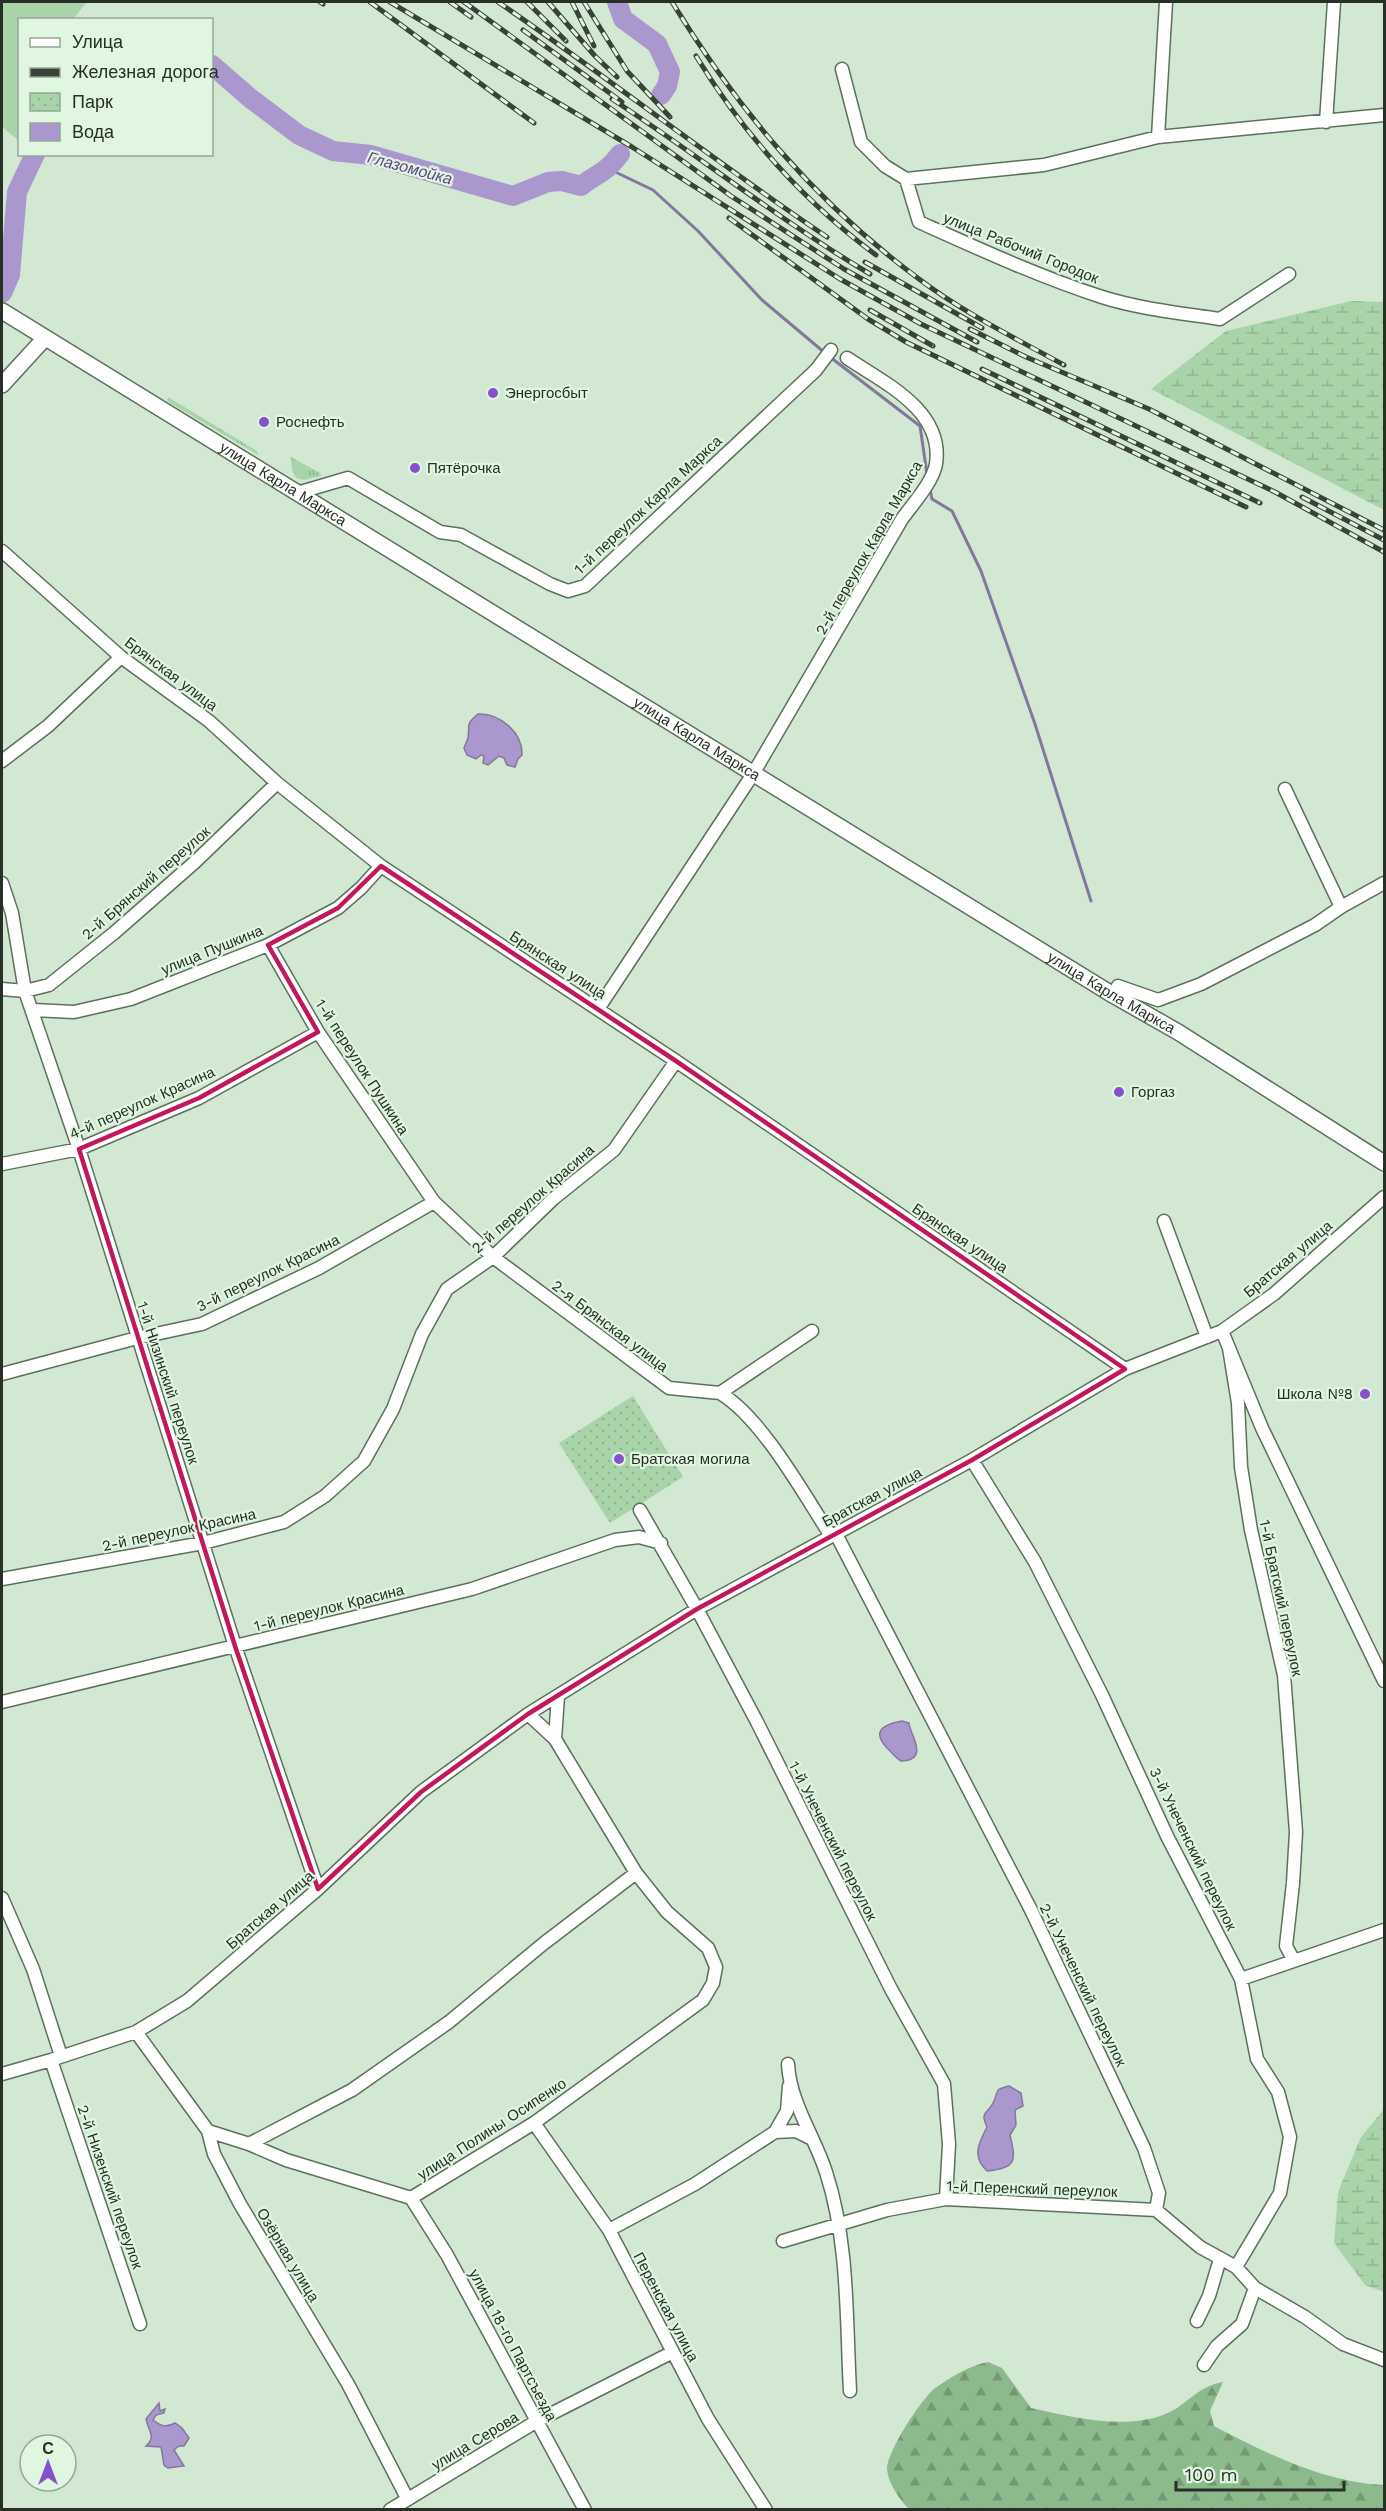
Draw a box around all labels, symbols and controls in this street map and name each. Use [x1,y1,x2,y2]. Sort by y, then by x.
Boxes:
legend [18,18,213,156]
text: Улица [72,31,124,52]
text: Железная дорога [72,61,220,82]
text: Парк [72,91,113,112]
text: Вода [72,121,115,142]
water label: Глазомойка [366,148,455,188]
street label: улица Рабочий Городок [941,209,1102,288]
place label: Энергосбыт [505,384,588,402]
marker: Энергосбыт [486,386,500,400]
place label: Роснефть [276,413,345,431]
marker: Роснефть [257,415,271,429]
street label: 1-й переулок Карла Маркса [571,431,726,578]
street label: улица Карла Маркса [216,438,350,530]
street label: 2-й переулок Карла Маркса [812,457,927,638]
place label: Пятёрочка [427,459,501,477]
marker: Пятёрочка [408,461,422,475]
street label: Брянская улица [121,633,222,715]
street label: улица Карла Маркса [630,693,764,785]
street label: 2-й Брянский переулок [78,822,214,944]
street label: улица Пушкина [158,921,266,979]
street label: Брянская улица [506,927,610,1003]
street label: улица Карла Маркса [1044,948,1179,1038]
street label: 1-й переулок Пушкина [311,996,413,1139]
street label: 4-й переулок Красина [66,1063,218,1143]
place label: Горгаз [1131,1083,1175,1101]
marker: Горгаз [1112,1085,1126,1099]
street label: 2-й переулок Красина [468,1140,598,1257]
street label: Брянская улица [909,1199,1012,1277]
street label: Братская улица [1240,1216,1336,1301]
street label: 3-й переулок Красина [194,1230,343,1315]
street label: 2-я Брянская улица [548,1276,672,1376]
street label: 1-й Низинский переулок [133,1300,203,1467]
place label: Школа №8 [1277,1385,1353,1403]
marker: Школа №8 [1358,1387,1372,1401]
place label: Братская могила [631,1450,750,1468]
marker: Братская могила [612,1452,626,1466]
street label: Братская улица [819,1463,925,1531]
street label: 2-й переулок Красина [101,1505,258,1555]
street label: 1-й Братский переулок [1256,1518,1307,1678]
street label: 1-й переулок Красина [252,1580,407,1635]
street label: 1-й Унеченский переулок [785,1758,881,1924]
street label: 3-й Унеченский переулок [1146,1765,1241,1934]
street label: Братская улица [223,1867,318,1953]
street label: 2-й Унеченский переулок [1036,1901,1130,2070]
street label: улица Полины Осипенко [414,2074,570,2184]
street label: 2-й Низенский переулок [73,2103,147,2272]
street label: 1-й Перенский переулок [946,2177,1118,2201]
street label: Озёрная улица [253,2205,323,2306]
street label: Перенская улица [630,2249,703,2365]
street label: улица 18-го Партсъезда [465,2266,561,2425]
street label: улица Серова [428,2408,522,2474]
north arrow [18,2433,78,2493]
text: С [42,2439,54,2458]
scale bar [1176,2454,1344,2492]
text: 100 m [1185,2464,1238,2485]

